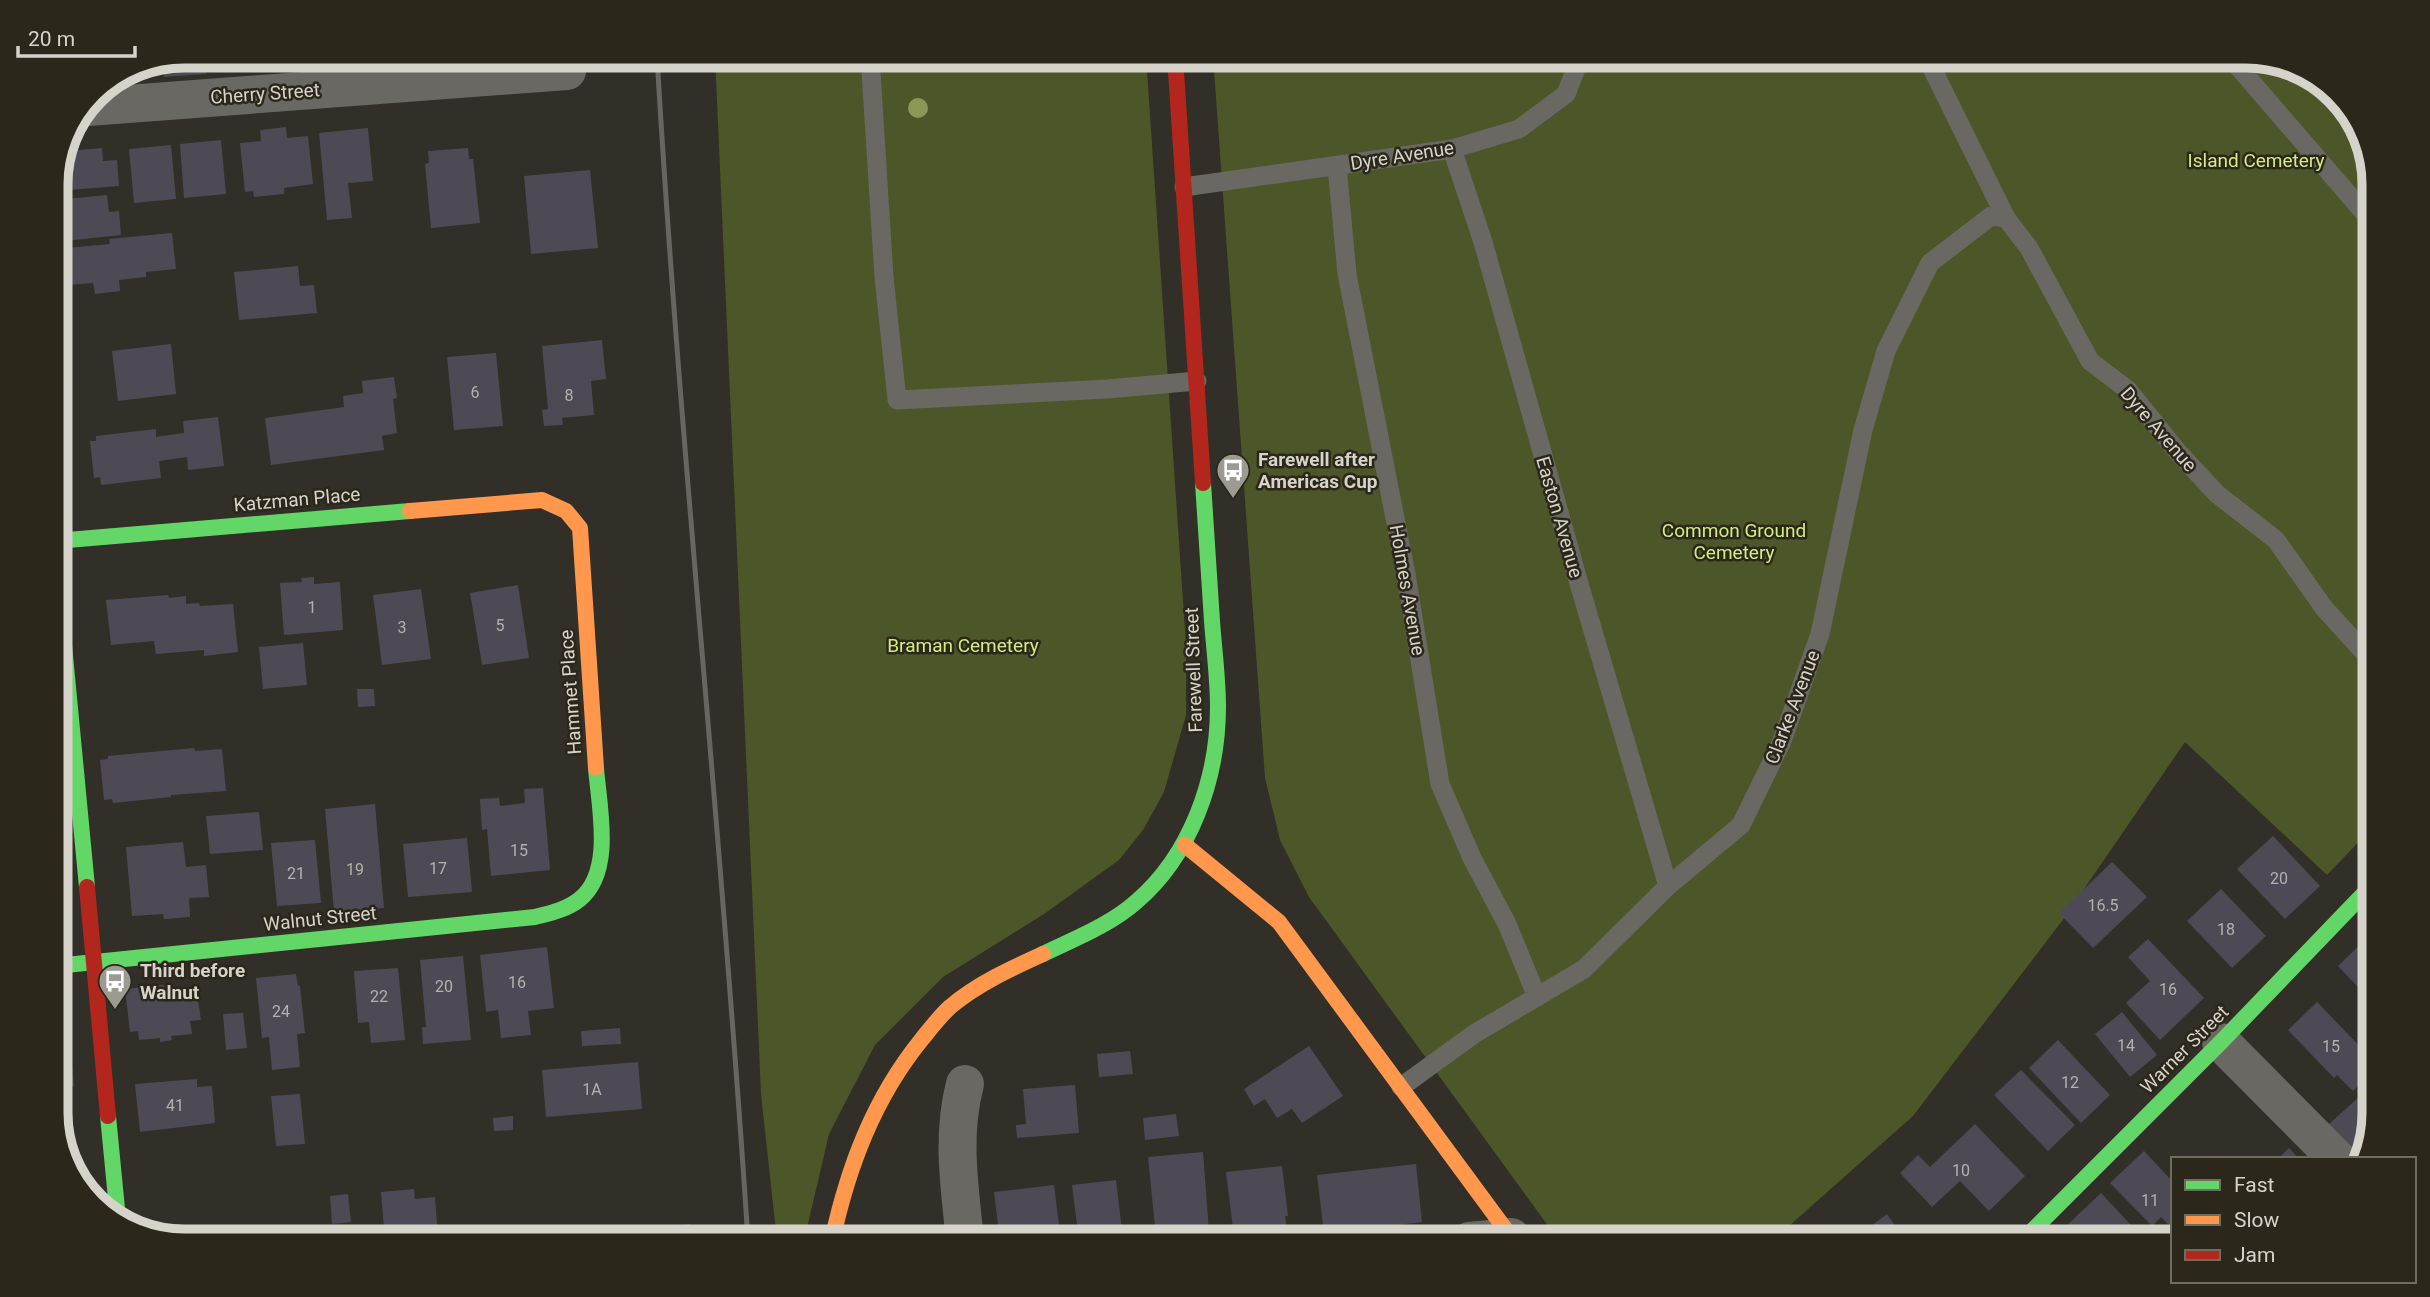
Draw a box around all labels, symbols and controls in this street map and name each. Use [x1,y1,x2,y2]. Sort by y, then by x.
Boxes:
scale bar [18,14,135,58]
text: 20 m [28,27,75,51]
street label: Cherry Street [209,78,321,109]
street label: Dyre Avenue [1349,136,1456,175]
park label: Island Cemetery [2188,149,2324,172]
street label: Dyre Avenue [2116,382,2202,476]
house number: 6 [471,383,480,402]
house number: 8 [565,386,574,405]
place label: Farewell after Americas Cup [1258,448,1378,493]
bus stop icon: Farewell after Americas Cup [1214,451,1252,500]
street label: Easton Avenue [1531,454,1588,580]
street label: Katzman Place [233,483,361,516]
park label: Common Ground Cemetery [1662,519,1806,564]
street label: Holmes Avenue [1385,523,1430,657]
house number: 1 [308,598,317,617]
street label: Farewell Street [1180,607,1207,733]
house number: 5 [496,616,505,635]
house number: 3 [398,618,407,637]
street label: Hammet Place [555,629,586,755]
park label: Braman Cemetery [887,634,1039,657]
street label: Clarke Avenue [1760,647,1825,767]
house number: 15 [510,841,528,860]
house number: 17 [429,859,447,878]
house number: 19 [346,860,364,879]
house number: 21 [287,864,305,883]
house number: 20 [2270,869,2288,888]
house number: 16.5 [2087,896,2119,915]
street label: Walnut Street [262,901,378,936]
house number: 18 [2217,920,2235,939]
place label: Third before Walnut [140,959,245,1004]
bus stop icon: Third before Walnut [96,962,134,1011]
house number: 16 [508,973,526,992]
house number: 20 [435,977,453,996]
house number: 16 [2159,980,2177,999]
house number: 22 [370,987,388,1006]
street label: Warner Street [2136,1001,2233,1098]
house number: 24 [272,1002,290,1021]
house number: 14 [2117,1036,2135,1055]
house number: 15 [2322,1037,2340,1056]
house number: 12 [2061,1073,2079,1092]
house number: 1A [582,1080,602,1099]
house number: 41 [166,1096,184,1115]
legend [2171,1157,2416,1283]
house number: 10 [1952,1161,1970,1180]
text: Fast [2234,1173,2275,1197]
house number: 11 [2141,1191,2159,1210]
text: Slow [2234,1208,2280,1232]
text: Jam [2234,1243,2275,1267]

